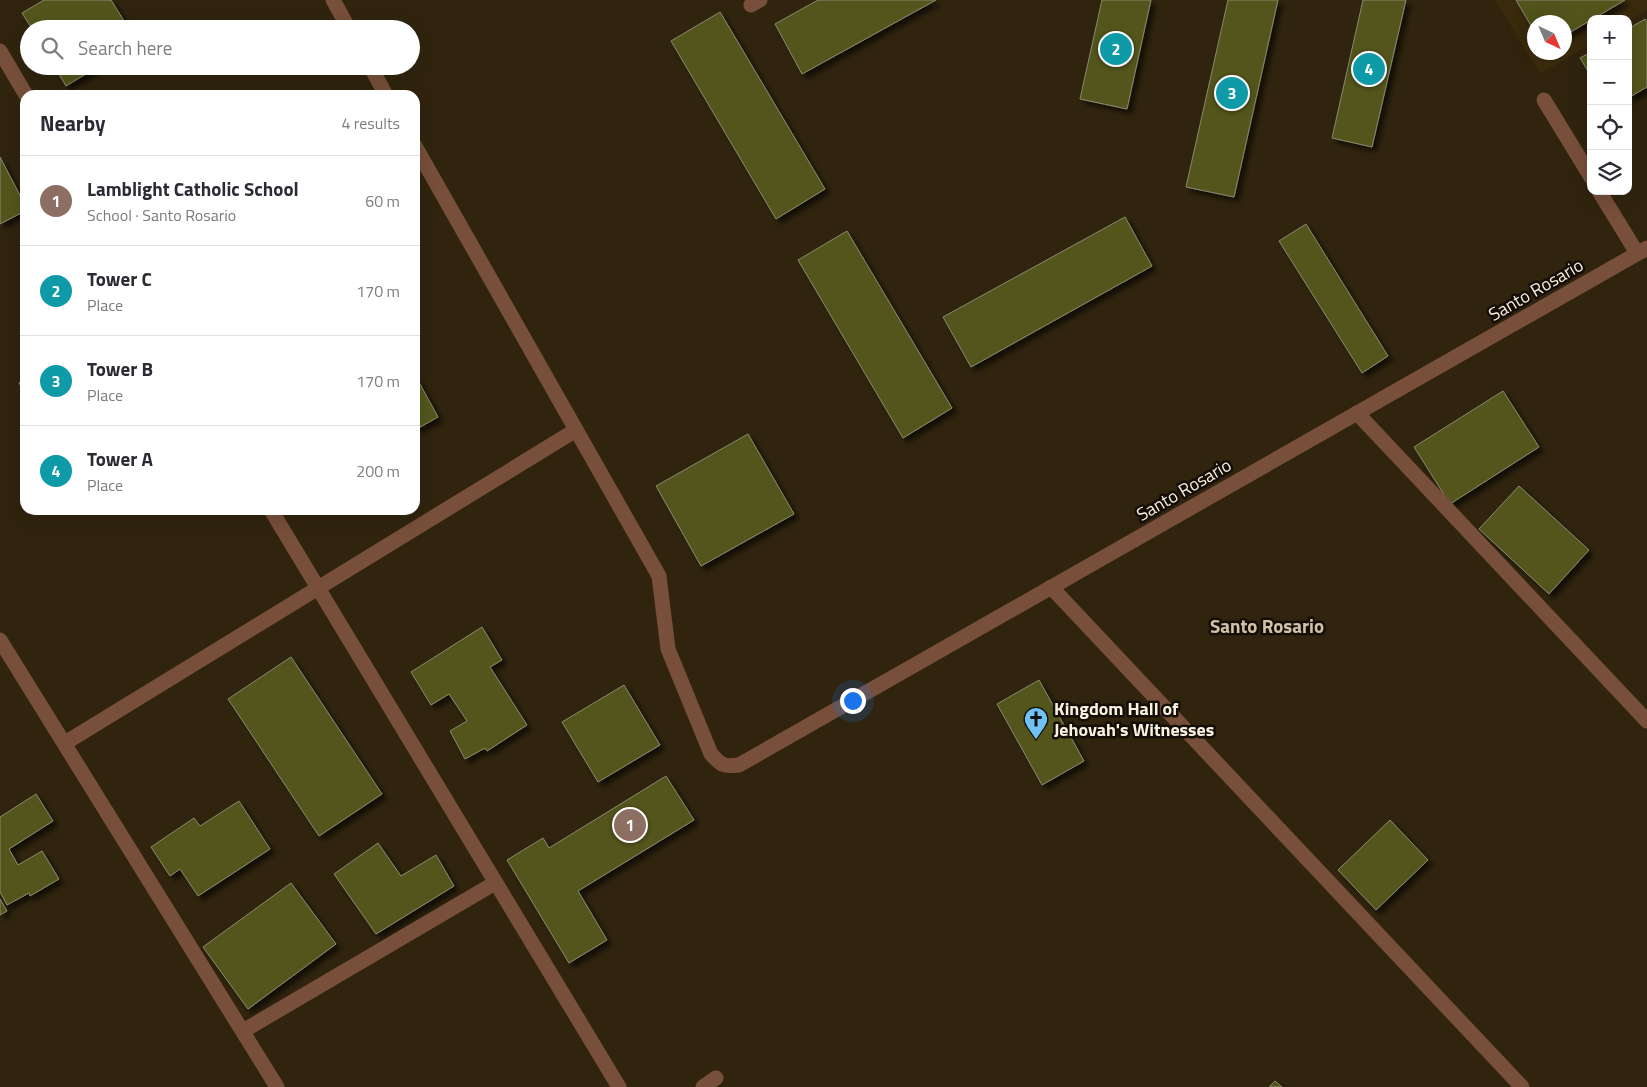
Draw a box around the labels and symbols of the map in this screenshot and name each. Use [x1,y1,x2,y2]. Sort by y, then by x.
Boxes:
north arrow [1527,15,1572,60]
pin: 2 [1100,30,1132,68]
pin: 4 [1353,50,1385,88]
pin: 3 [1216,74,1248,112]
street label: Santo Rosario [1483,251,1588,328]
street label: Santo Rosario [1131,451,1236,528]
district label: Santo Rosario [1210,611,1324,640]
your location [840,688,866,714]
place label: Kingdom Hall of Jehovah's Witnesses [1054,695,1214,743]
church icon: Kingdom Hall of Jehovah's Witnesses [1023,706,1049,740]
pin: 1 [614,806,646,844]

